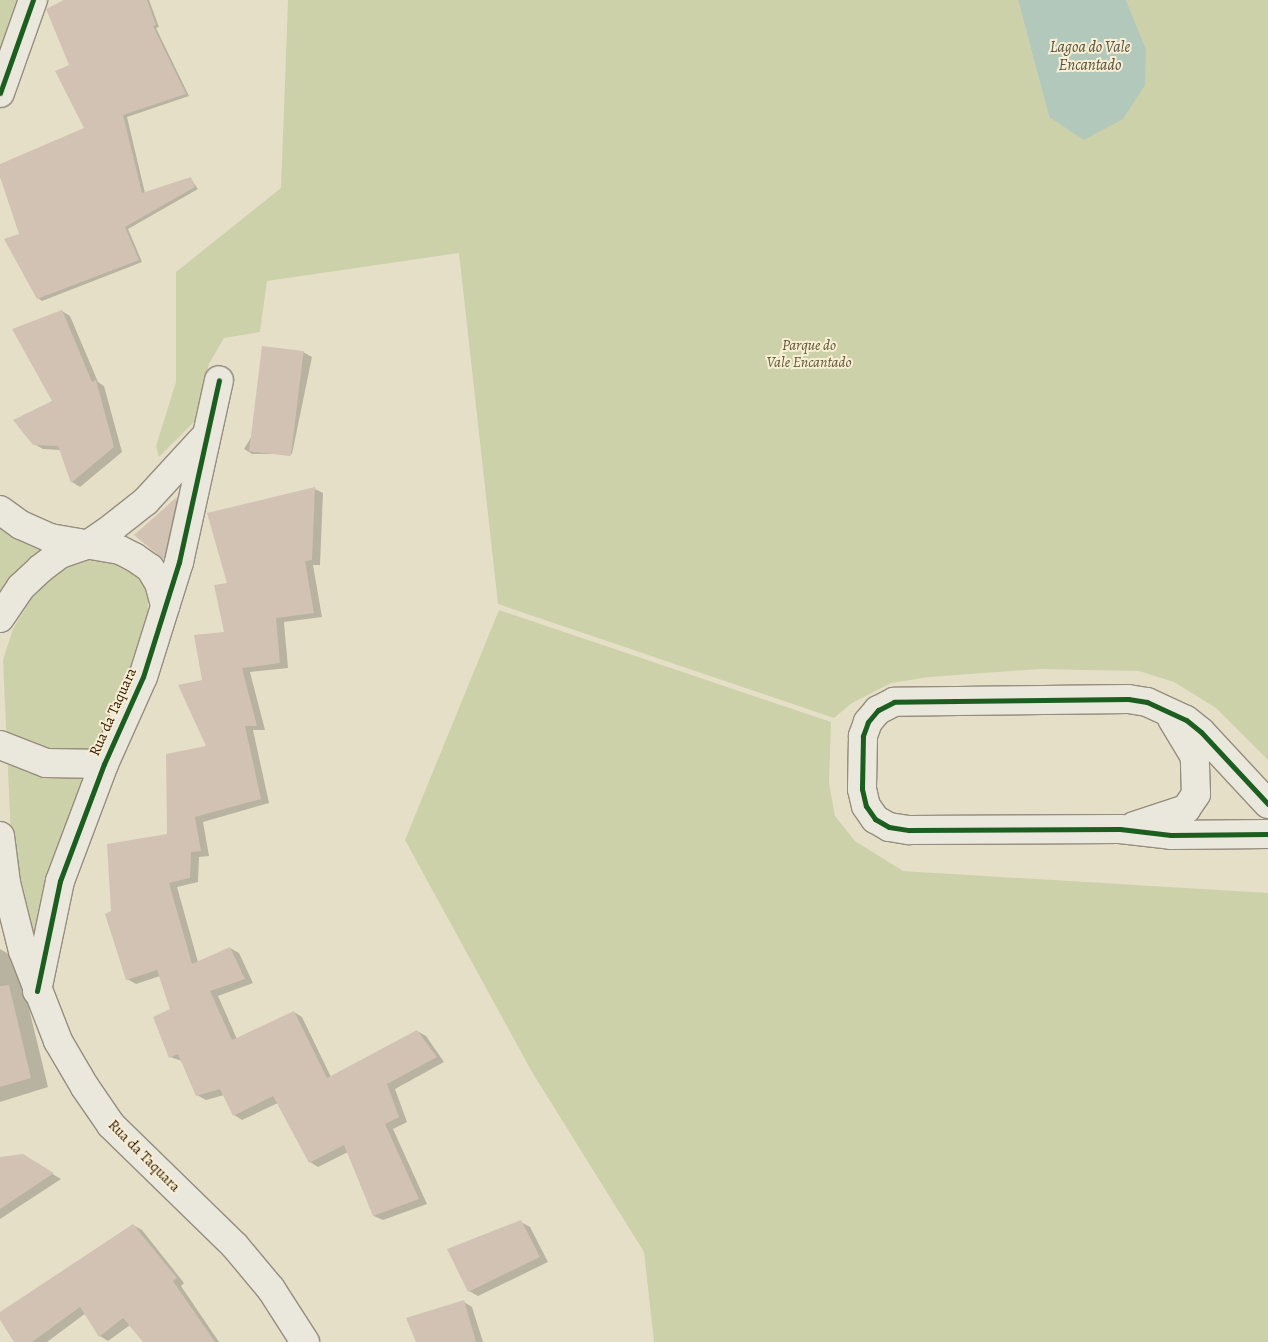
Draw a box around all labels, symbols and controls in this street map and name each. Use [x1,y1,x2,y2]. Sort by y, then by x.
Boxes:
water label: Lagoa do Vale Encantado [1050,37,1130,75]
park label: Parque do Vale Encantado [766,336,852,371]
street label: Rua da Taquara [86,665,140,759]
street label: Rua da Taquara [104,1116,184,1196]

